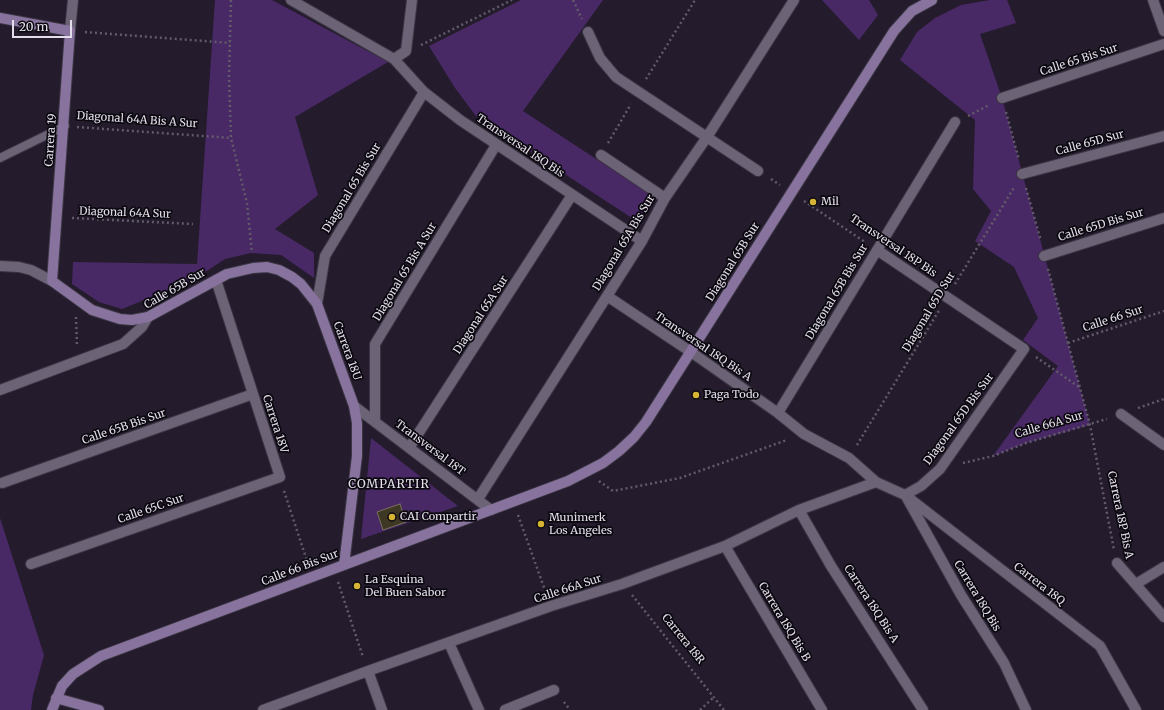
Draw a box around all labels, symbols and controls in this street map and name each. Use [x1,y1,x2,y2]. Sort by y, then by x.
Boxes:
scale bar [14,12,74,38]
text: 20 m [19,19,48,34]
street label: Calle 65 Bis Sur [1039,41,1119,79]
street label: Diagonal 64A Bis A Sur [76,109,198,131]
street label: Transversal 18Q Bis [473,112,567,180]
street label: Carrera 19 [43,113,59,167]
street label: Calle 65D Sur [1055,128,1125,158]
street label: Diagonal 65 Bis Sur [320,141,384,235]
street label: Diagonal 65A Bis Sur [590,193,658,293]
place label: Mil [821,195,839,209]
marker: Mil [808,197,818,207]
street label: Diagonal 64A Sur [79,205,171,221]
street label: Calle 65D Bis Sur [1057,206,1145,244]
street label: Transversal 18P Bis [847,212,939,280]
street label: Diagonal 65 Bis A Sur [370,220,440,324]
street label: Diagonal 65B Sur [703,220,763,304]
street label: Diagonal 65B Bis Sur [803,242,871,342]
street label: Calle 65B Sur [142,266,208,312]
street label: Diagonal 65D Sur [900,269,958,355]
street label: Diagonal 65A Sur [451,273,511,357]
street label: Calle 66 Sur [1081,303,1145,335]
street label: Transversal 18Q Bis A [652,310,754,384]
street label: Carrera 18U [330,320,364,382]
street label: Diagonal 65D Bis Sur [921,371,997,467]
place label: Paga Todo [704,388,759,402]
marker: Paga Todo [691,390,701,400]
street label: Carrera 18V [259,393,291,455]
street label: Calle 65B Bis Sur [80,406,168,448]
street label: Calle 66A Sur [1013,409,1085,441]
street label: Transversal 18T [392,417,468,479]
street label: Carrera 18P Bis A [1104,470,1136,560]
district label: COMPARTIR [348,478,430,492]
street label: Calle 65C Sur [116,492,186,526]
place label: CAI Compartir [400,510,476,524]
place label: Munimerk Los Angeles [549,511,612,537]
marker: CAI Compartir [387,512,397,522]
marker: Munimerk Los Angeles [536,519,546,529]
street label: Calle 66 Bis Sur [260,547,340,589]
street label: Carrera 18Q Bis [951,558,1003,634]
street label: Carrera 18Q [1011,560,1067,608]
street label: Carrera 18Q Bis A [841,563,901,645]
street label: Calle 66A Sur [533,572,603,606]
place label: La Esquina Del Buen Sabor [365,573,446,599]
street label: Carrera 18Q Bis B [755,580,813,664]
marker: La Esquina Del Buen Sabor [352,581,362,591]
street label: Carrera 18R [659,611,707,667]

